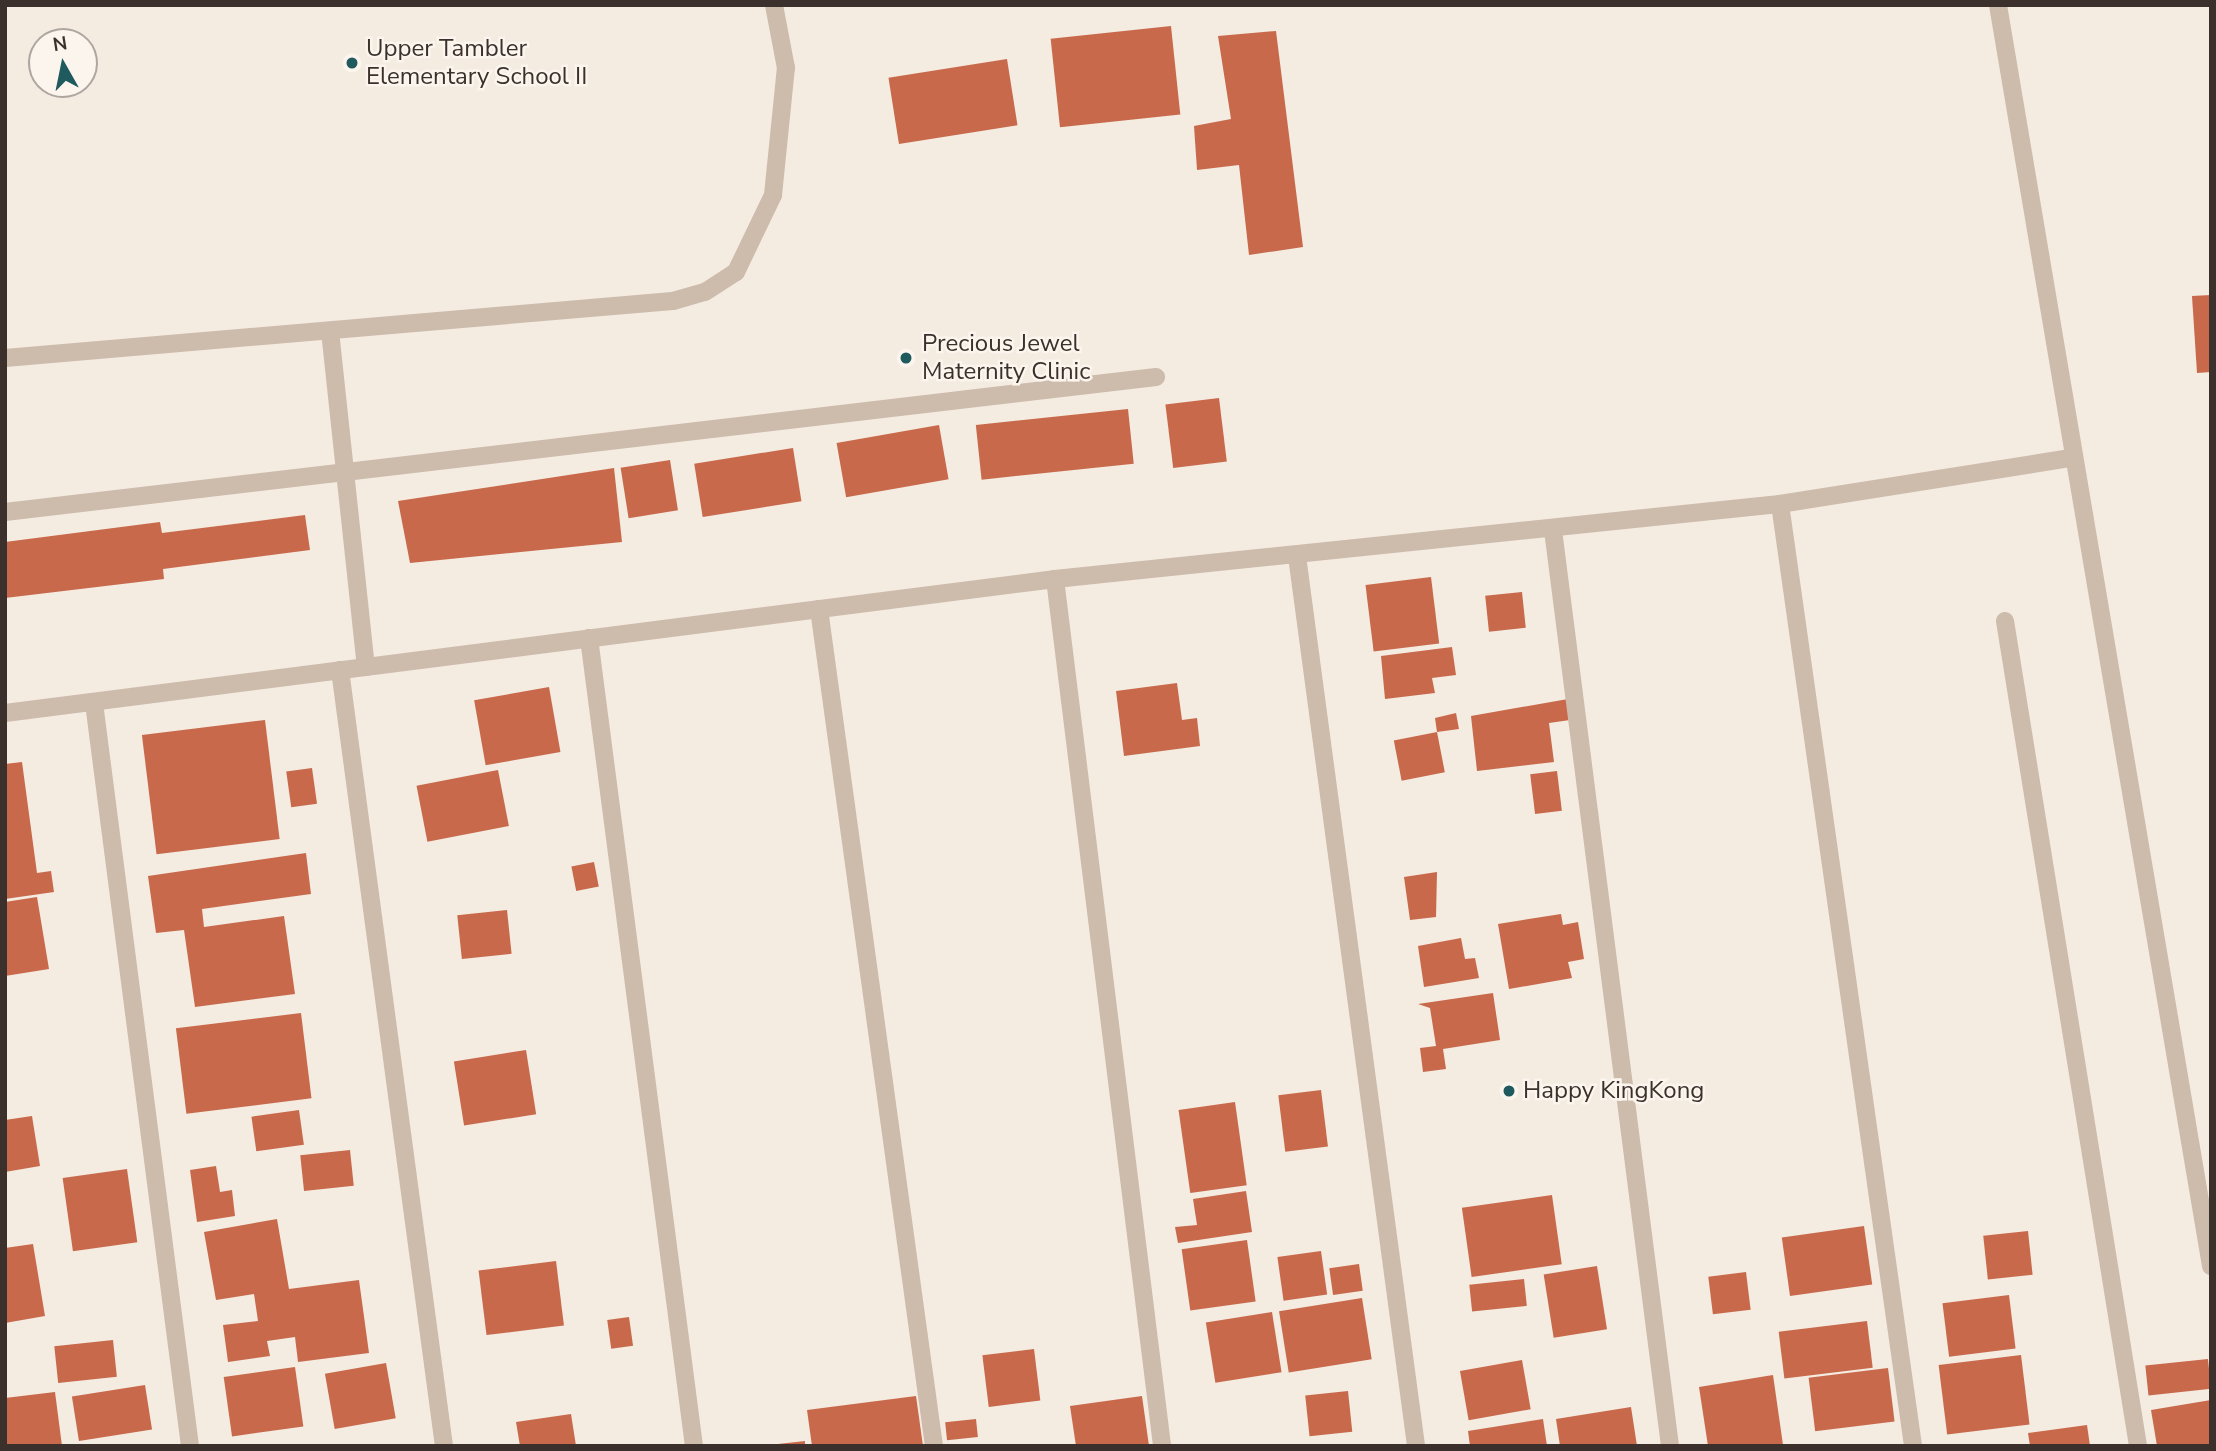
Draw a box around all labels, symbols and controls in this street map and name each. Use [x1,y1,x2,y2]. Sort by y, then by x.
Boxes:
north arrow [28,28,98,98]
text: N [51,30,69,58]
place label: Upper Tambler Elementary School II [366,35,587,91]
marker: Upper Tambler Elementary School II [344,55,360,71]
place label: Precious Jewel Maternity Clinic [922,330,1090,386]
marker: Precious Jewel Maternity Clinic [896,348,916,368]
place label: Happy KingKong [1523,1077,1704,1105]
marker: Happy KingKong [1501,1083,1517,1099]

